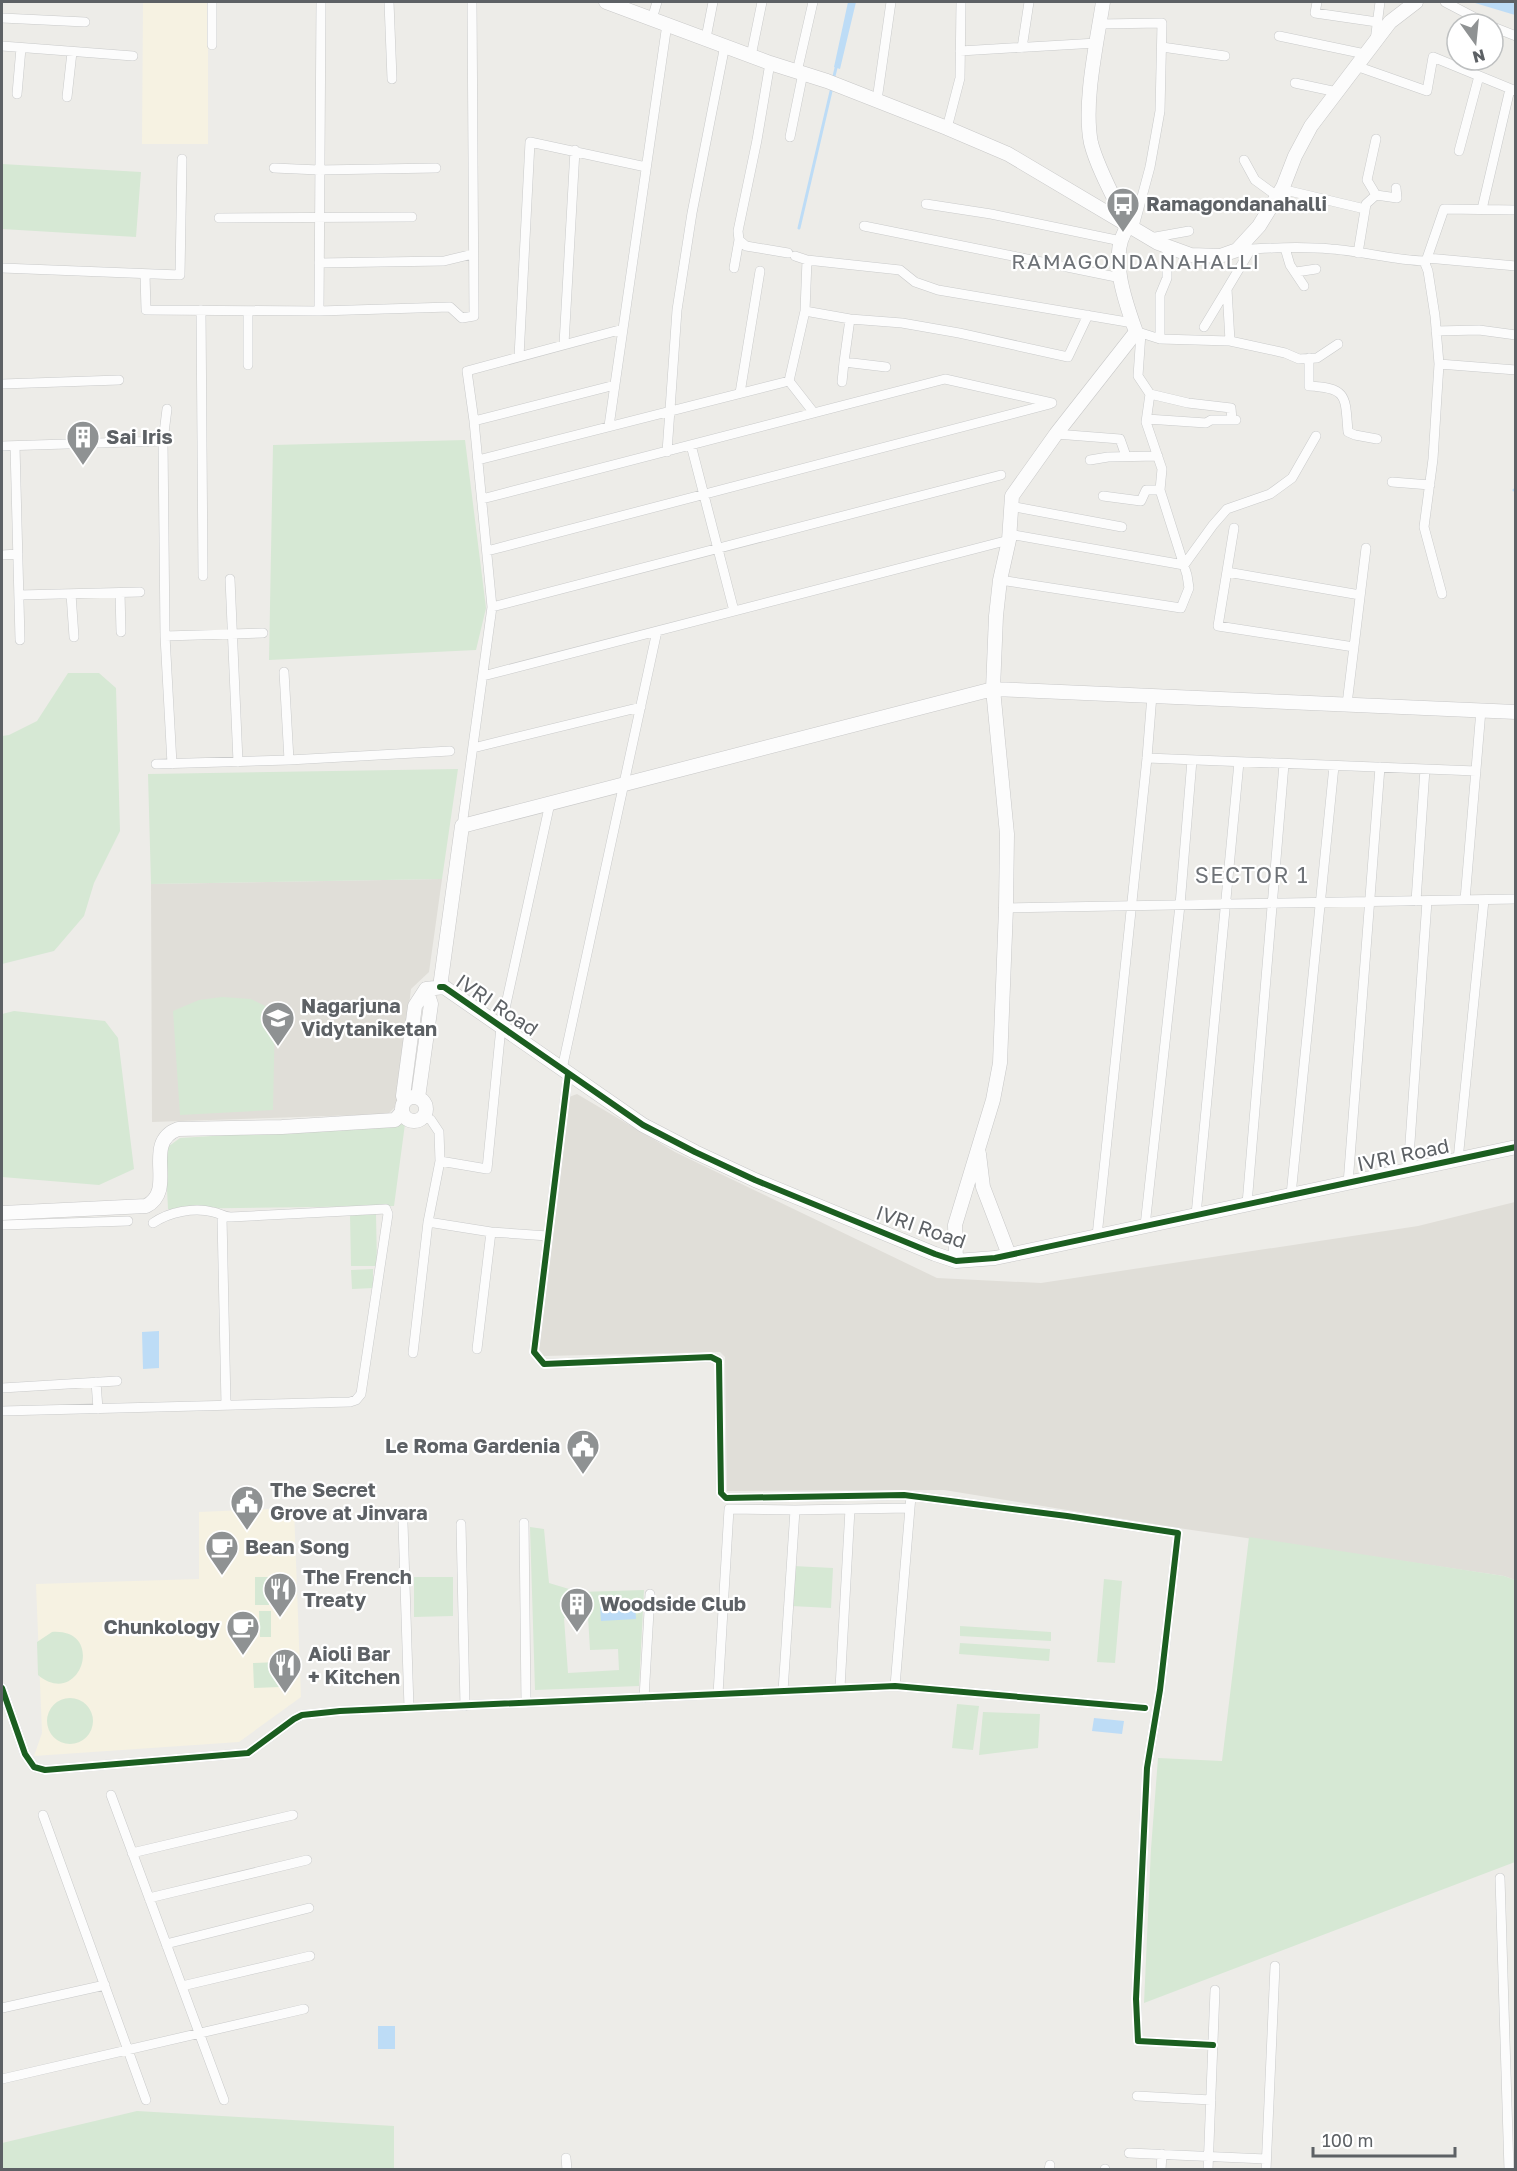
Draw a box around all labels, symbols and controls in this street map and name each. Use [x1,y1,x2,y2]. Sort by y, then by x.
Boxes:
north arrow [1445,12,1505,72]
text: N [1470,45,1487,68]
bus stop icon: Ramagondanahalli [1105,186,1141,233]
place label: Ramagondanahalli [1146,191,1327,215]
district label: RAMAGONDANAHALLI [1011,248,1261,274]
building icon: Sai Iris [65,419,101,466]
place label: Sai Iris [106,424,173,448]
district label: SECTOR 1 [1195,861,1309,888]
street label: IVRI Road [452,968,543,1040]
place label: Nagarjuna Vidytaniketan [301,993,437,1040]
school or university icon: Nagarjuna Vidytaniketan [260,1000,296,1047]
street label: IVRI Road [1355,1133,1451,1175]
street label: IVRI Road [873,1199,969,1253]
public building icon: Le Roma Gardenia [565,1428,601,1475]
place label: Le Roma Gardenia [385,1433,560,1457]
place label: The Secret Grove at Jinvara [270,1477,427,1524]
public building icon: The Secret Grove at Jinvara [229,1484,265,1531]
cafe icon: Bean Song [204,1529,240,1576]
place label: Bean Song [245,1534,349,1558]
place label: The French Treaty [303,1564,412,1611]
restaurant icon: The French Treaty [262,1571,298,1618]
building icon: Woodside Club [559,1586,595,1633]
place label: Woodside Club [600,1591,746,1615]
cafe icon: Chunkology [225,1609,261,1656]
place label: Chunkology [104,1614,220,1638]
place label: Aioli Bar + Kitchen [308,1641,400,1688]
restaurant icon: Aioli Bar + Kitchen [267,1647,303,1694]
scale bar [1313,2120,1456,2158]
text: 100 m [1322,2129,1373,2151]

